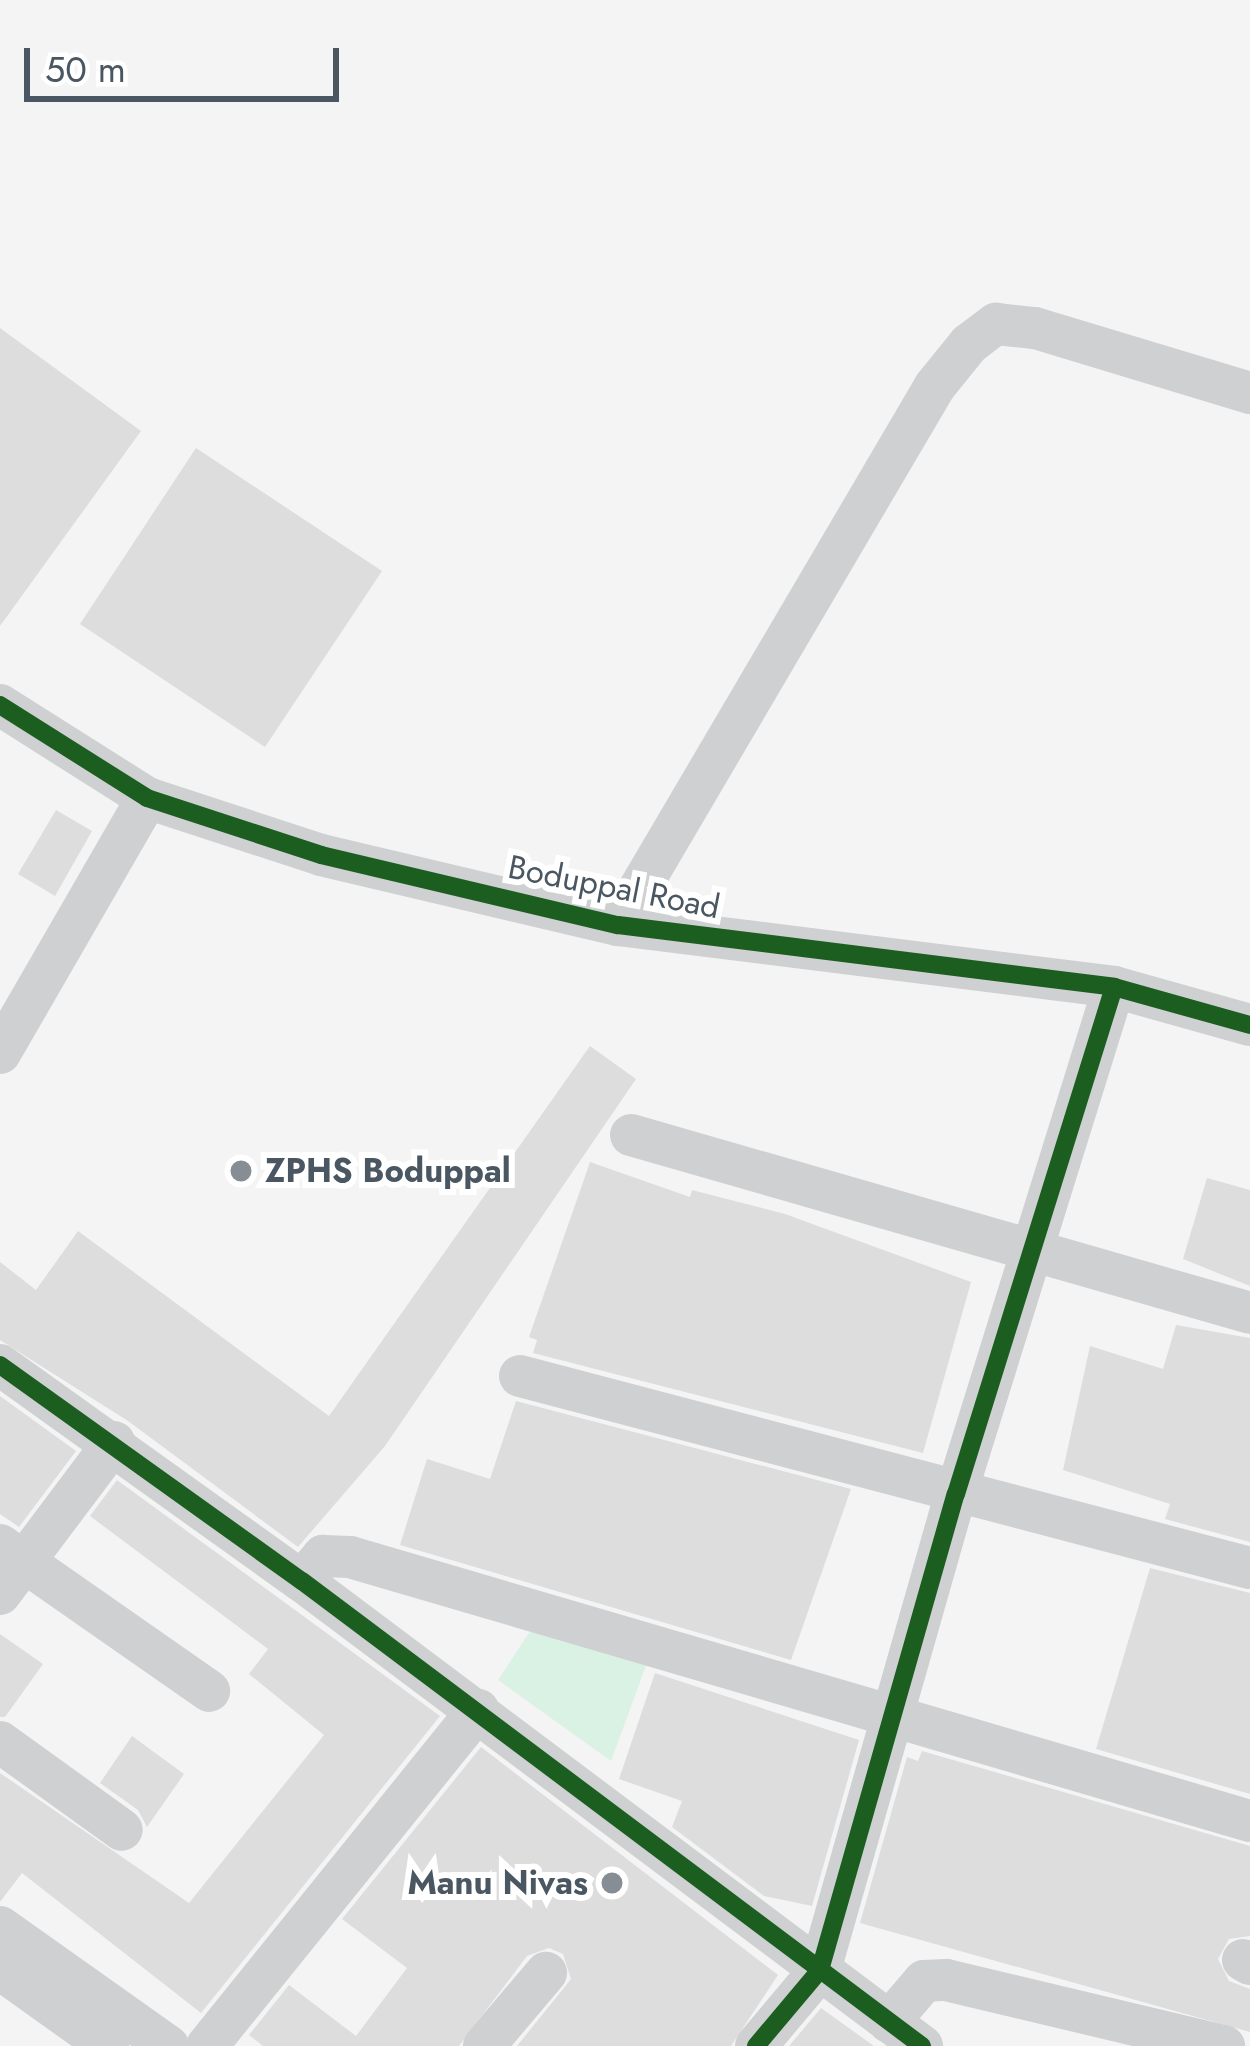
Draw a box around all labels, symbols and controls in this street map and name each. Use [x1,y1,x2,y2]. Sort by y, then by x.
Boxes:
scale bar [30,24,345,98]
text: 50 m [45,43,126,95]
street label: Boduppal Road [505,847,723,927]
place label: ZPHS Boduppal [265,1151,511,1191]
marker: ZPHS Boduppal [228,1158,254,1184]
place label: Manu Nivas [407,1863,588,1903]
marker: Manu Nivas [599,1870,625,1896]

